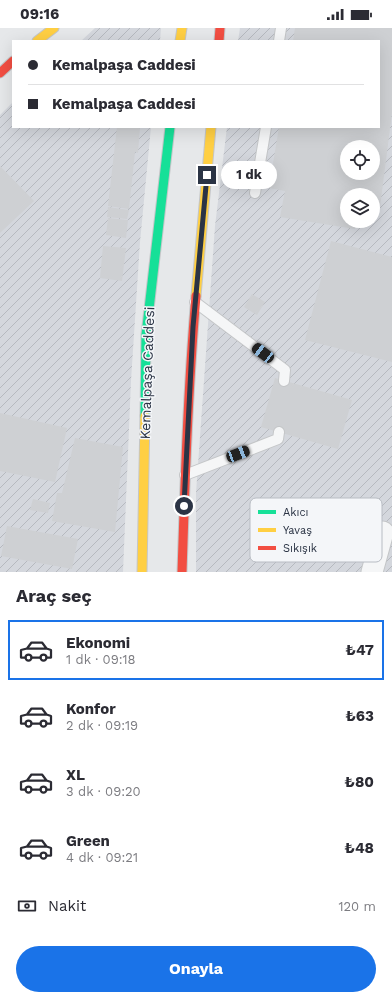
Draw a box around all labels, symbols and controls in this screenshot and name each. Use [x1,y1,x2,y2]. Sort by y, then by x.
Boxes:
text: 09:16 [20,5,59,23]
text: Kemalpaşa Caddesi [52,56,196,74]
text: Kemalpaşa Caddesi [52,95,196,113]
map controls [340,140,380,228]
button: locate [340,140,380,180]
callout: 1 dk [221,161,277,189]
route end [198,166,216,184]
text: 1 dk [236,167,262,182]
button: layers [340,188,380,228]
street label: Kemalpaşa Caddesi [137,306,157,440]
car [250,341,276,365]
car [225,444,251,464]
route start [175,497,193,515]
legend [250,498,382,562]
text: Akıcı [283,506,309,519]
text: Yavaş [283,524,312,537]
text: Sıkışık [283,542,317,555]
text: Araç seç [16,585,92,606]
icon: car [18,632,54,668]
text: Ekonomi [66,634,130,652]
text: ₺47 [345,641,374,659]
text: 1 dk · 09:18 [66,652,136,667]
icon: car [18,698,54,734]
text: Konfor [66,700,116,718]
text: ₺63 [345,707,374,725]
text: 2 dk · 09:19 [66,718,138,733]
icon: car [18,764,54,800]
text: XL [66,766,85,784]
text: ₺80 [344,773,374,791]
text: 3 dk · 09:20 [66,784,141,799]
icon: car [18,830,54,866]
text: Green [66,832,110,850]
text: ₺48 [344,839,374,857]
text: 4 dk · 09:21 [66,850,138,865]
icon: cash [16,895,38,917]
text: Nakit [48,897,86,915]
text: 120 m [338,899,376,914]
button: Onayla [16,946,376,992]

